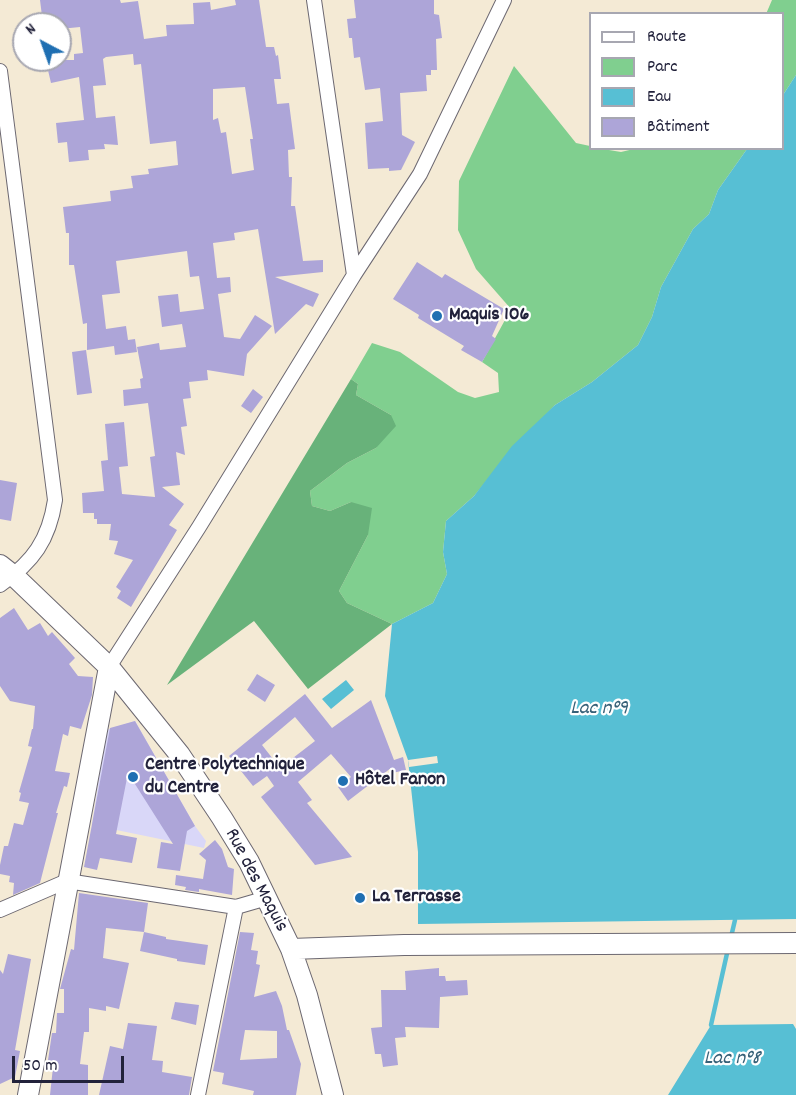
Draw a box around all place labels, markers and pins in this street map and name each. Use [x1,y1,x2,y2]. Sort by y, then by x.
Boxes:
place label: Maquis 106 [449,304,529,328]
marker: Maquis 106 [430,309,444,323]
place label: Centre Polytechnique du Centre [145,754,305,801]
place label: Hôtel Fanon [355,769,445,793]
marker: Centre Polytechnique du Centre [126,770,140,784]
marker: Hôtel Fanon [336,774,350,788]
place label: La Terrasse [372,886,461,910]
marker: La Terrasse [353,891,367,905]

